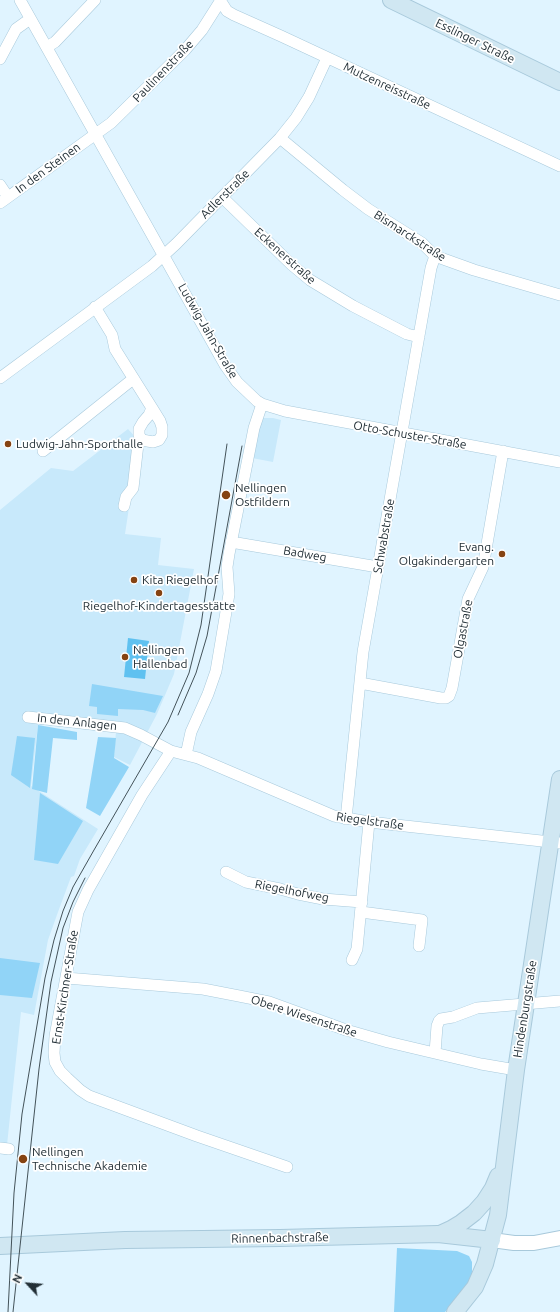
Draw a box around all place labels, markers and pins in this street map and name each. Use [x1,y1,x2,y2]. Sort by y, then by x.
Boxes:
place label: Ludwig-Jahn-Sporthalle [16,437,143,451]
marker: Ludwig-Jahn-Sporthalle [3,439,13,449]
place label: Nellingen Ostfildern [235,481,290,509]
marker: Nellingen Ostfildern [220,489,232,501]
place label: Evang. Olgakindergarten [399,540,494,568]
marker: Evang. Olgakindergarten [497,549,507,559]
place label: Kita Riegelhof [142,573,218,587]
marker: Kita Riegelhof [129,575,139,585]
marker: Riegelhof-Kindertagesstätte [154,588,164,598]
place label: Riegelhof-Kindertagesstätte [83,599,235,613]
place label: Nellingen Hallenbad [133,643,188,671]
marker: Nellingen Hallenbad [120,652,130,662]
place label: Nellingen Technische Akademie [32,1145,147,1173]
marker: Nellingen Technische Akademie [17,1153,29,1165]

